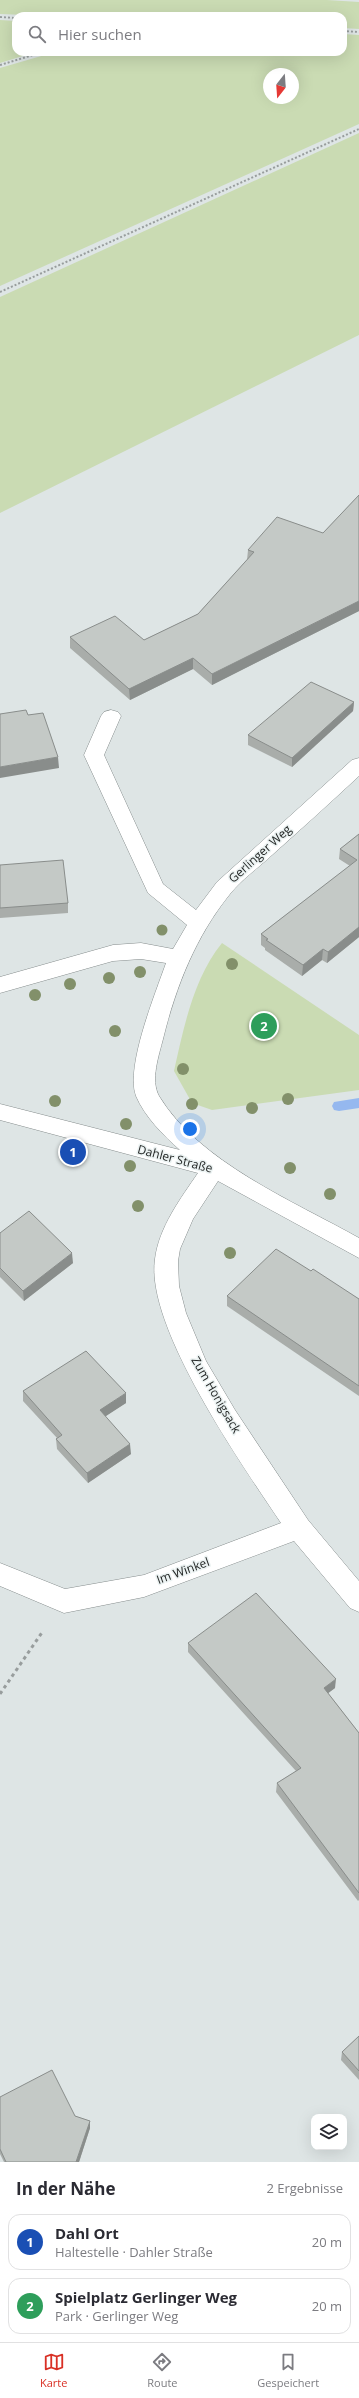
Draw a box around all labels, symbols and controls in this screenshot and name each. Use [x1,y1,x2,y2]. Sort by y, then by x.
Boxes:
search box [12,12,347,56]
icon: search [26,23,48,45]
text: Hier suchen [58,24,142,44]
north arrow [263,68,299,104]
street label: Gerlinger Weg [224,820,295,887]
pin: 2 [251,1011,277,1041]
your location [180,1119,200,1139]
pin: 1 [60,1137,86,1167]
street label: Dahler Straße [136,1140,215,1177]
street label: Zum Honigsack [188,1353,246,1437]
street label: Im Winkel [154,1553,212,1588]
map controls [311,2114,347,2150]
button: layers [311,2114,347,2150]
text: In der Nähe [16,2177,115,2200]
text: 2 Ergebnisse [266,2179,343,2197]
text: Dahl Ort [55,2223,119,2243]
text: 1 [26,2233,34,2251]
text: 20 m [312,2233,342,2251]
text: Haltestelle · Dahler Straße [55,2243,213,2261]
text: Spielplatz Gerlinger Weg [55,2287,237,2307]
text: 2 [26,2297,34,2315]
text: 20 m [312,2297,342,2315]
text: Park · Gerlinger Weg [55,2307,178,2325]
tab: Karte [40,2351,67,2390]
tab: Route [147,2351,177,2390]
tab: Gespeichert [257,2351,319,2390]

